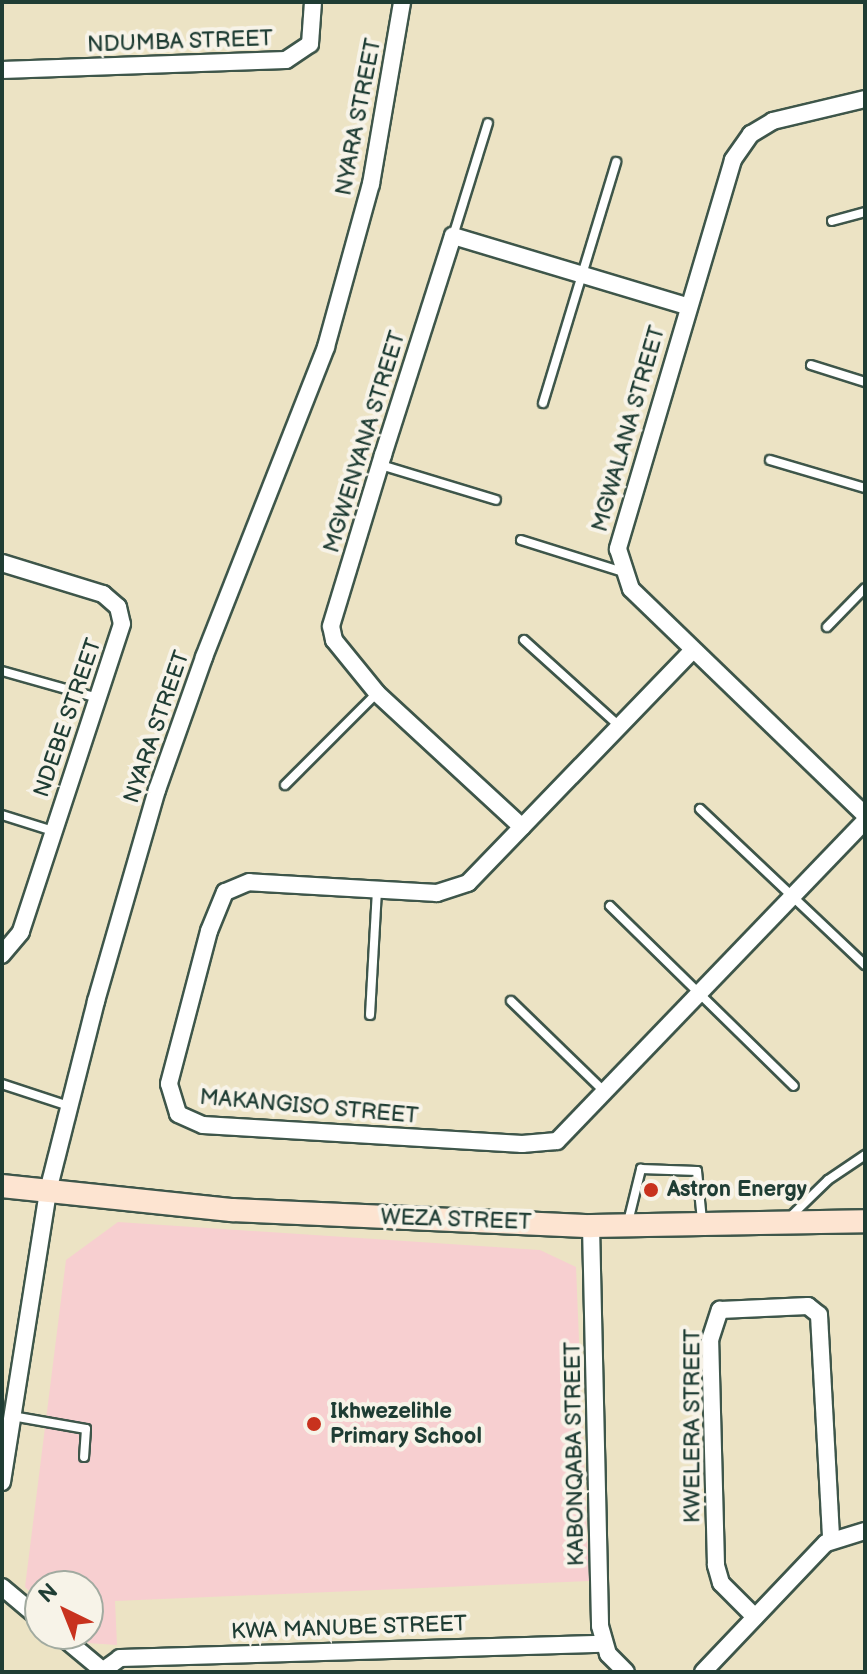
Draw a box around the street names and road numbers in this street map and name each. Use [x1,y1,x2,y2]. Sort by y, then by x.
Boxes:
street label: NDUMBA STREET [87,26,273,58]
street label: NYARA STREET [331,36,387,198]
street label: MGWALANA STREET [587,323,671,535]
street label: MGWENYANA STREET [319,328,411,556]
street label: NDEBE STREET [28,635,108,801]
street label: NYARA STREET [118,647,196,807]
street label: MAKANGISO STREET [198,1084,420,1130]
street label: WEZA STREET [380,1204,532,1236]
street label: KWELERA STREET [680,1329,706,1523]
street label: KABONQABA STREET [560,1341,590,1567]
street label: KWA MANUBE STREET [230,1611,468,1645]

